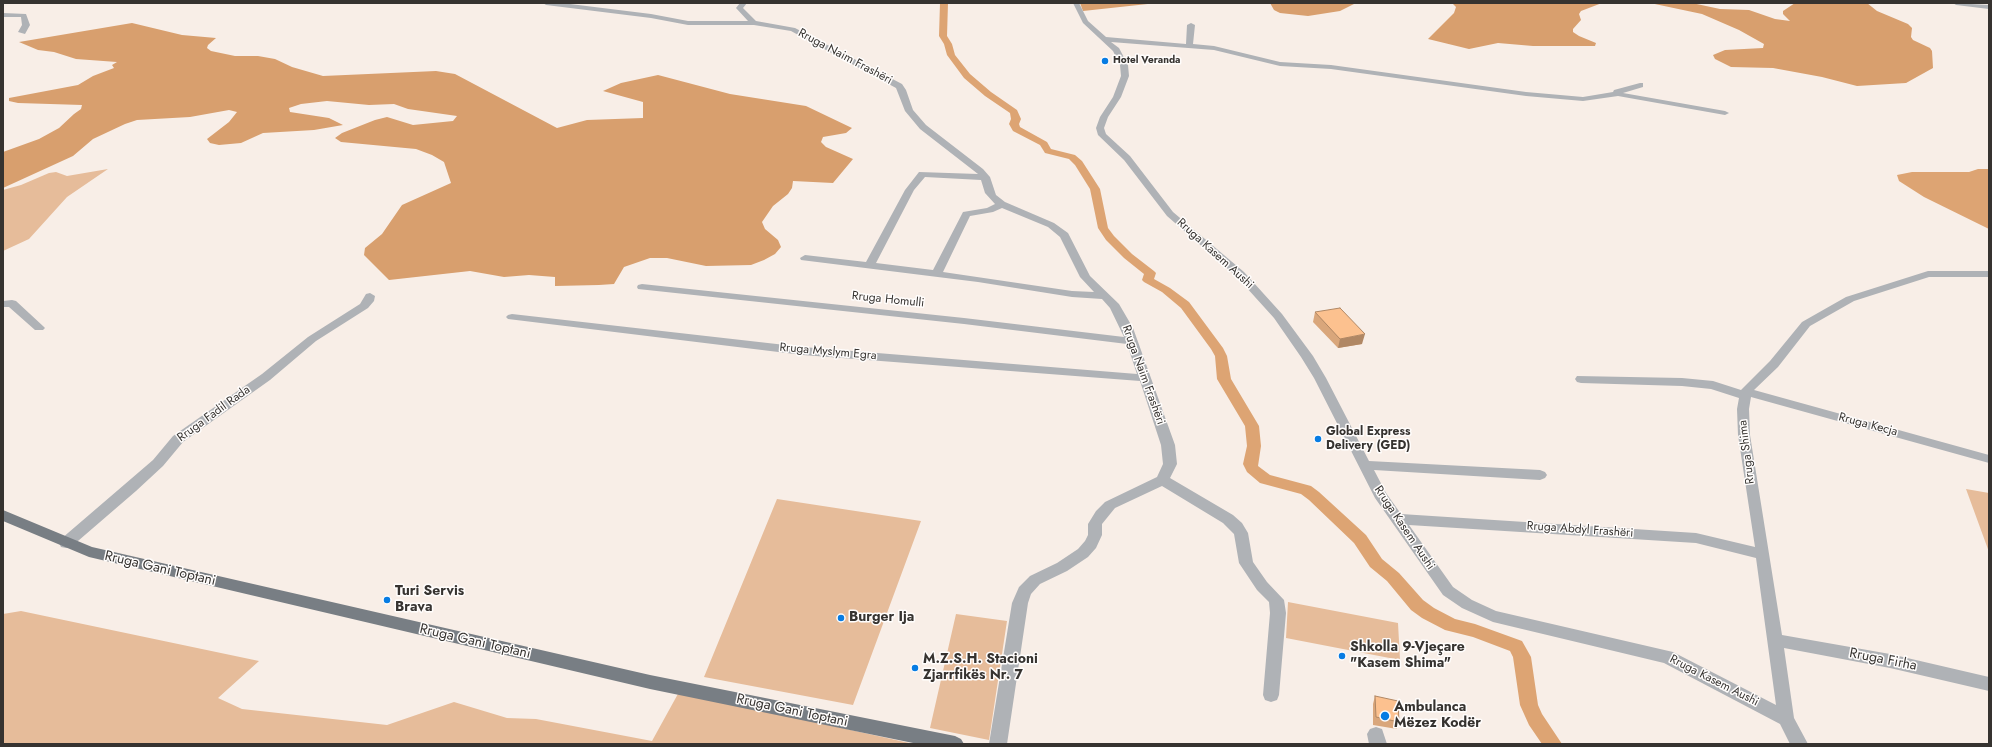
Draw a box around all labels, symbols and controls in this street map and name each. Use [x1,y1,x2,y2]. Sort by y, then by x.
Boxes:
street label: Rruga Naim Frashëri [795,26,895,88]
place label: Hotel Veranda [1113,55,1180,67]
marker: Hotel Veranda [1100,56,1110,66]
street label: Rruga Kasem Aushi [1174,216,1256,292]
street label: Rruga Homulli [851,289,925,311]
street label: Rruga Naim Frashëri [1118,323,1168,427]
street label: Rruga Myslym Egra [779,341,877,363]
street label: Rruga Fadil Rada [175,383,253,445]
street label: Rruga Kecja [1837,410,1899,440]
street label: Rruga Shima [1736,419,1758,485]
place label: Global Express Delivery (GED) [1326,425,1410,453]
marker: Global Express Delivery (GED) [1313,434,1323,444]
street label: Rruga Kasem Aushi [1371,483,1437,573]
street label: Rruga Abdyl Frashëri [1526,519,1634,541]
street label: Rruga Gani Toptani [103,548,217,590]
place label: Turi Servis Brava [395,584,464,616]
marker: Turi Servis Brava [382,595,392,605]
place label: Burger Ija [849,610,914,626]
marker: Burger Ija [836,613,846,623]
street label: Rruga Gani Toptani [418,621,532,663]
place label: Shkolla 9-Vjeçare "Kasem Shima" [1350,640,1465,672]
street label: Rruga Firha [1848,645,1918,675]
marker: Shkolla 9-Vjeçare "Kasem Shima" [1337,651,1347,661]
place label: M.Z.S.H. Stacioni Zjarrfikës Nr. 7 [923,652,1038,684]
street label: Rruga Kasem Aushi [1667,652,1761,710]
marker: M.Z.S.H. Stacioni Zjarrfikës Nr. 7 [910,663,920,673]
street label: Rruga Gani Toptani [735,691,849,731]
place label: Ambulanca Mëzez Kodër [1394,700,1481,732]
marker: Ambulanca Mëzez Kodër [1379,710,1391,722]

